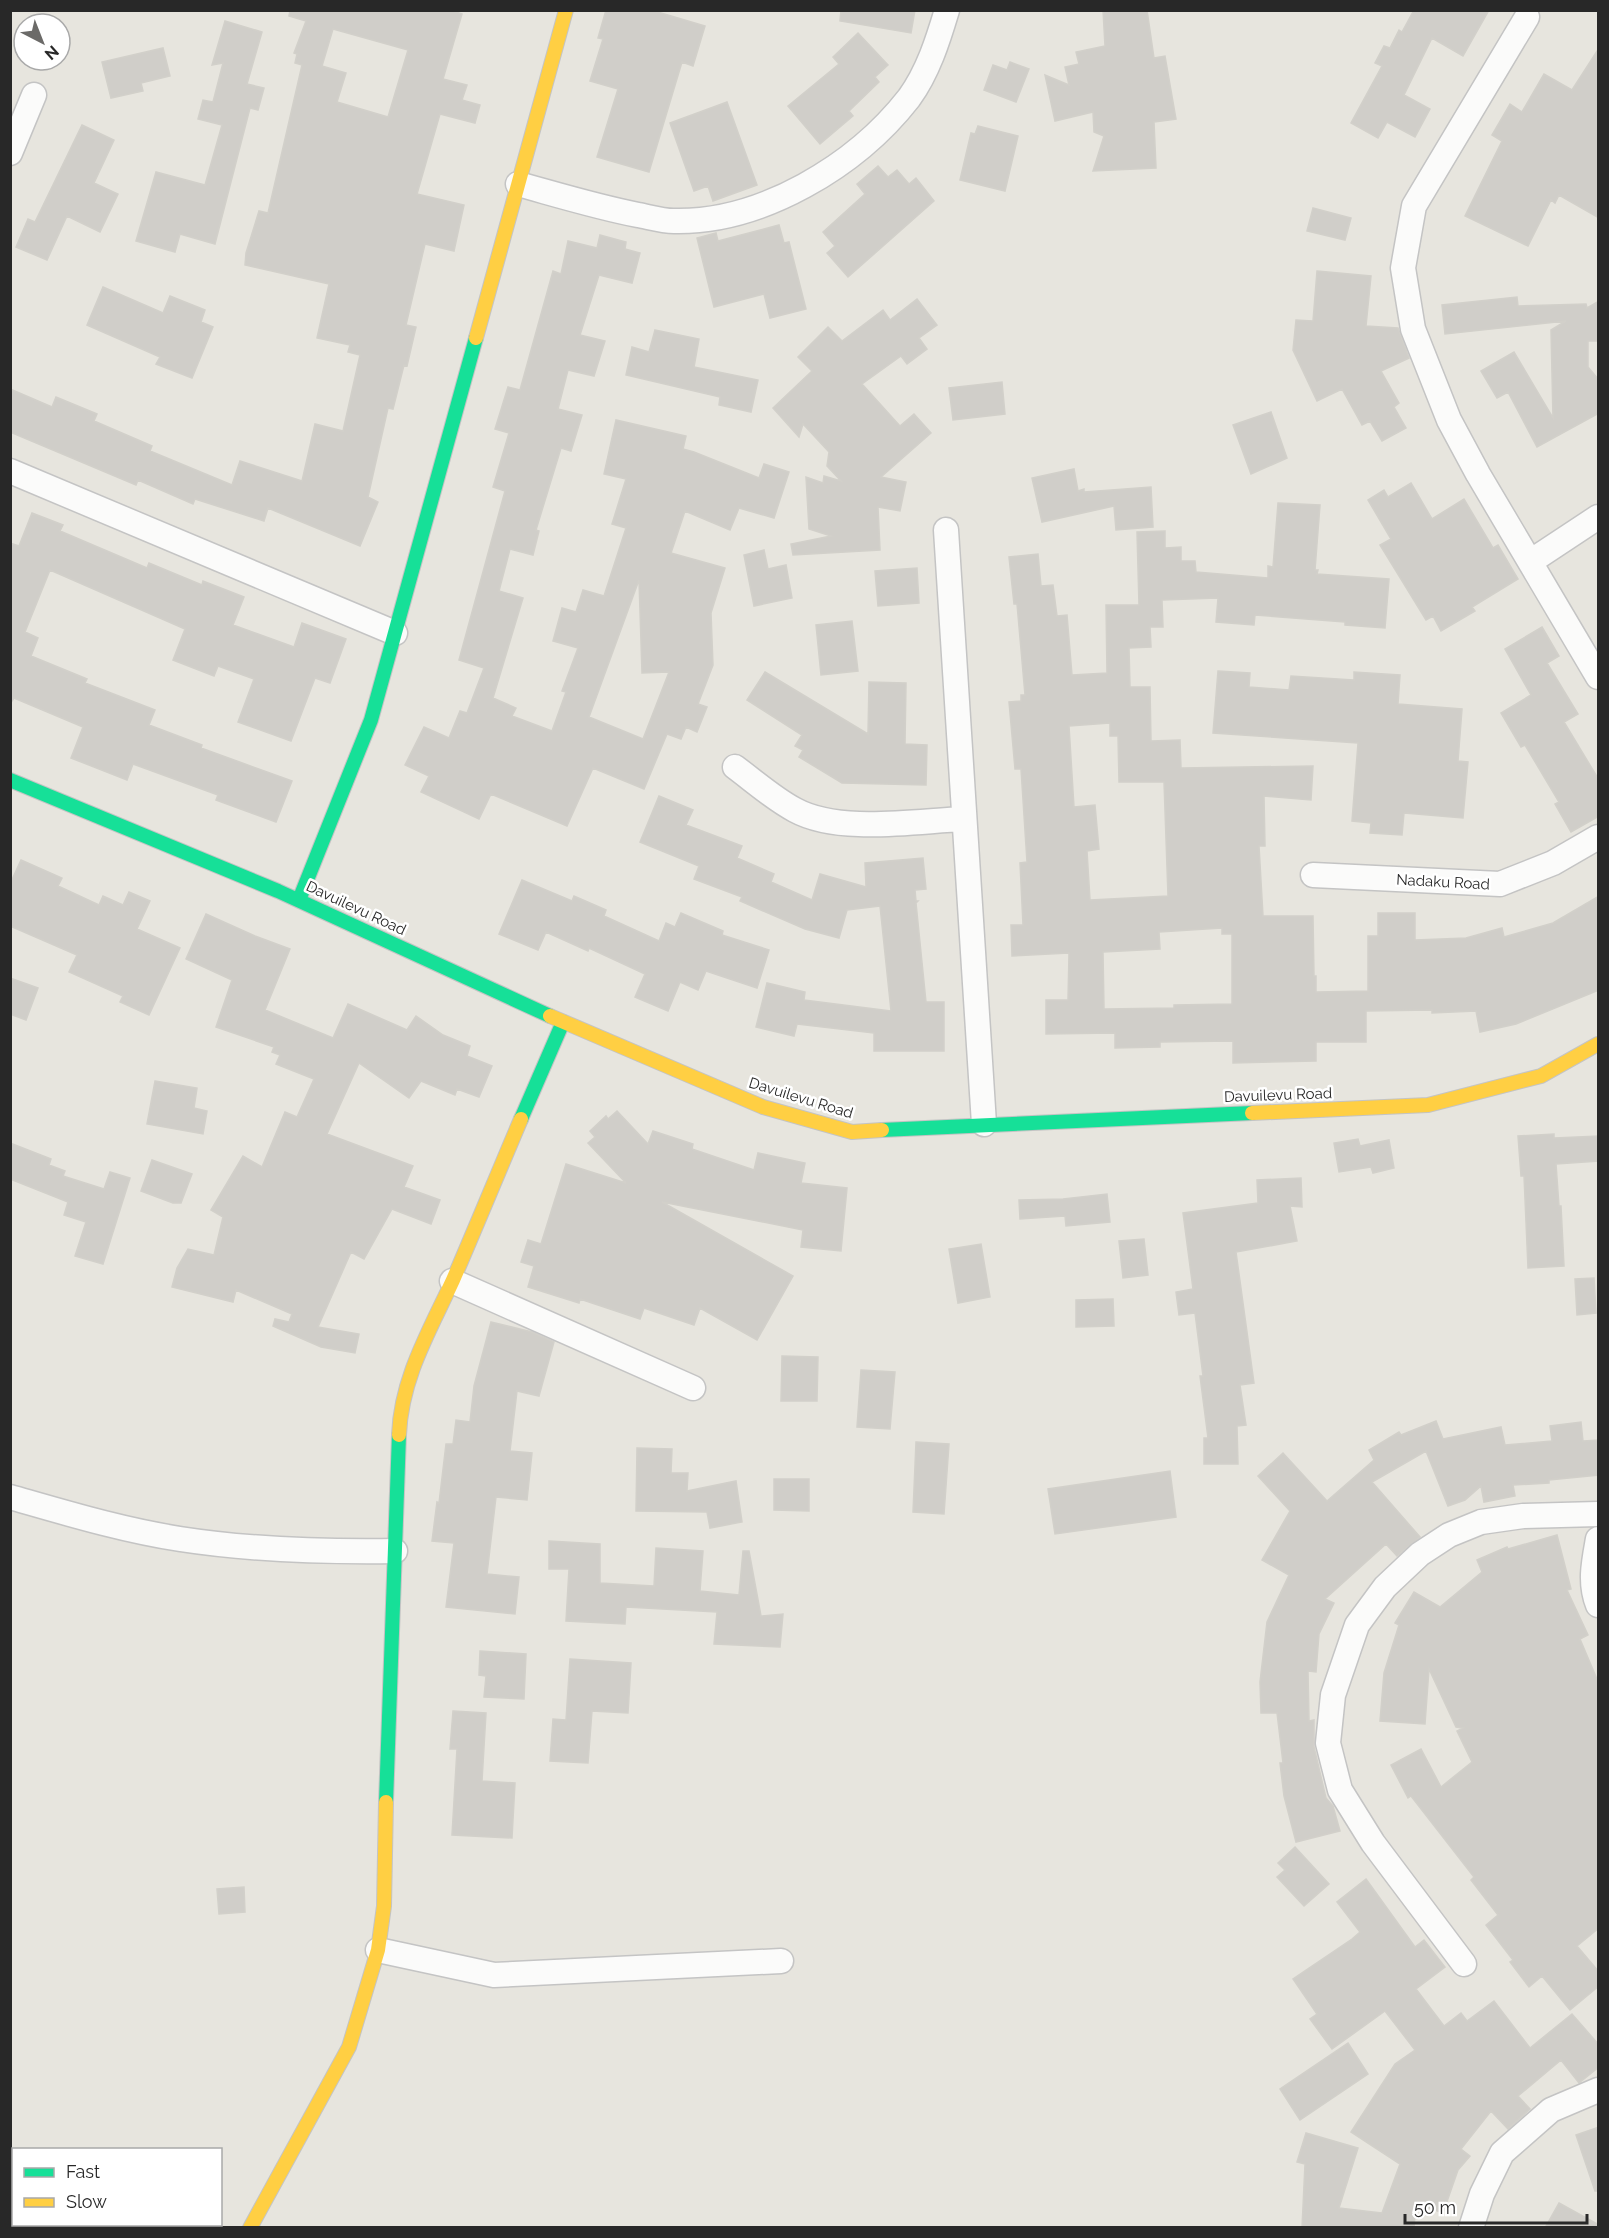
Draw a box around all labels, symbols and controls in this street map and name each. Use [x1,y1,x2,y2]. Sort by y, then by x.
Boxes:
north arrow [12,12,72,72]
text: N [41,42,63,64]
street label: Nadaku Road [1396,871,1490,893]
street label: Davuilevu Road [303,877,409,939]
street label: Davuilevu Road [747,1074,855,1122]
street label: Davuilevu Road [1224,1084,1332,1106]
legend [12,2148,222,2226]
text: Fast [66,2161,100,2182]
scale bar [1405,2187,1586,2225]
text: Slow [66,2191,107,2212]
text: 50 m [1414,2197,1456,2218]

